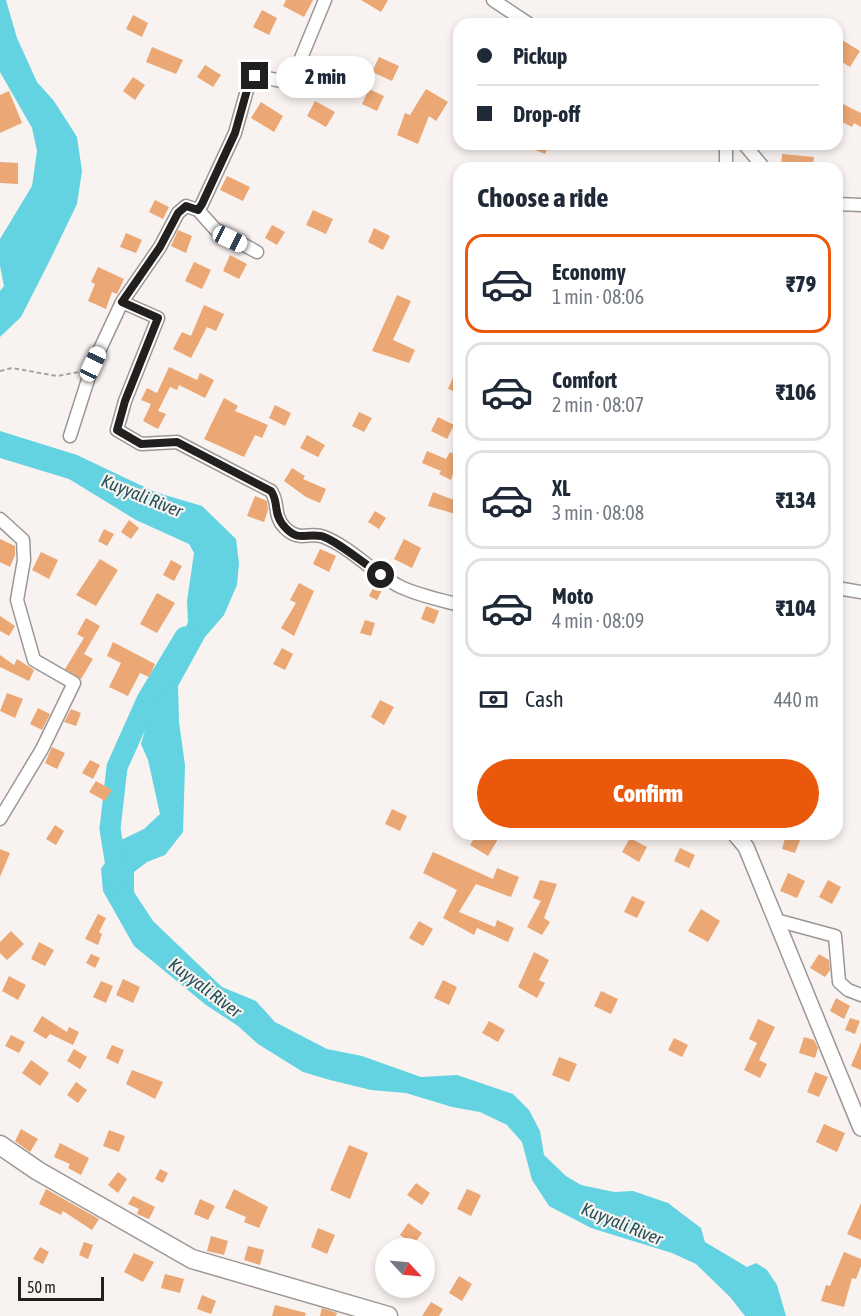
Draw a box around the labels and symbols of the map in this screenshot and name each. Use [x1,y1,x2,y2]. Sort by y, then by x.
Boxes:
callout: 2 min [276,55,375,97]
route end [241,62,268,89]
car [210,223,250,255]
car [77,344,109,384]
water label: Kuyyali River [99,470,186,522]
route start [367,561,394,588]
water label: Kuyyali River [165,953,246,1022]
water label: Kuyyali River [579,1198,666,1250]
north arrow [375,1238,435,1298]
scale bar [18,1274,104,1302]

